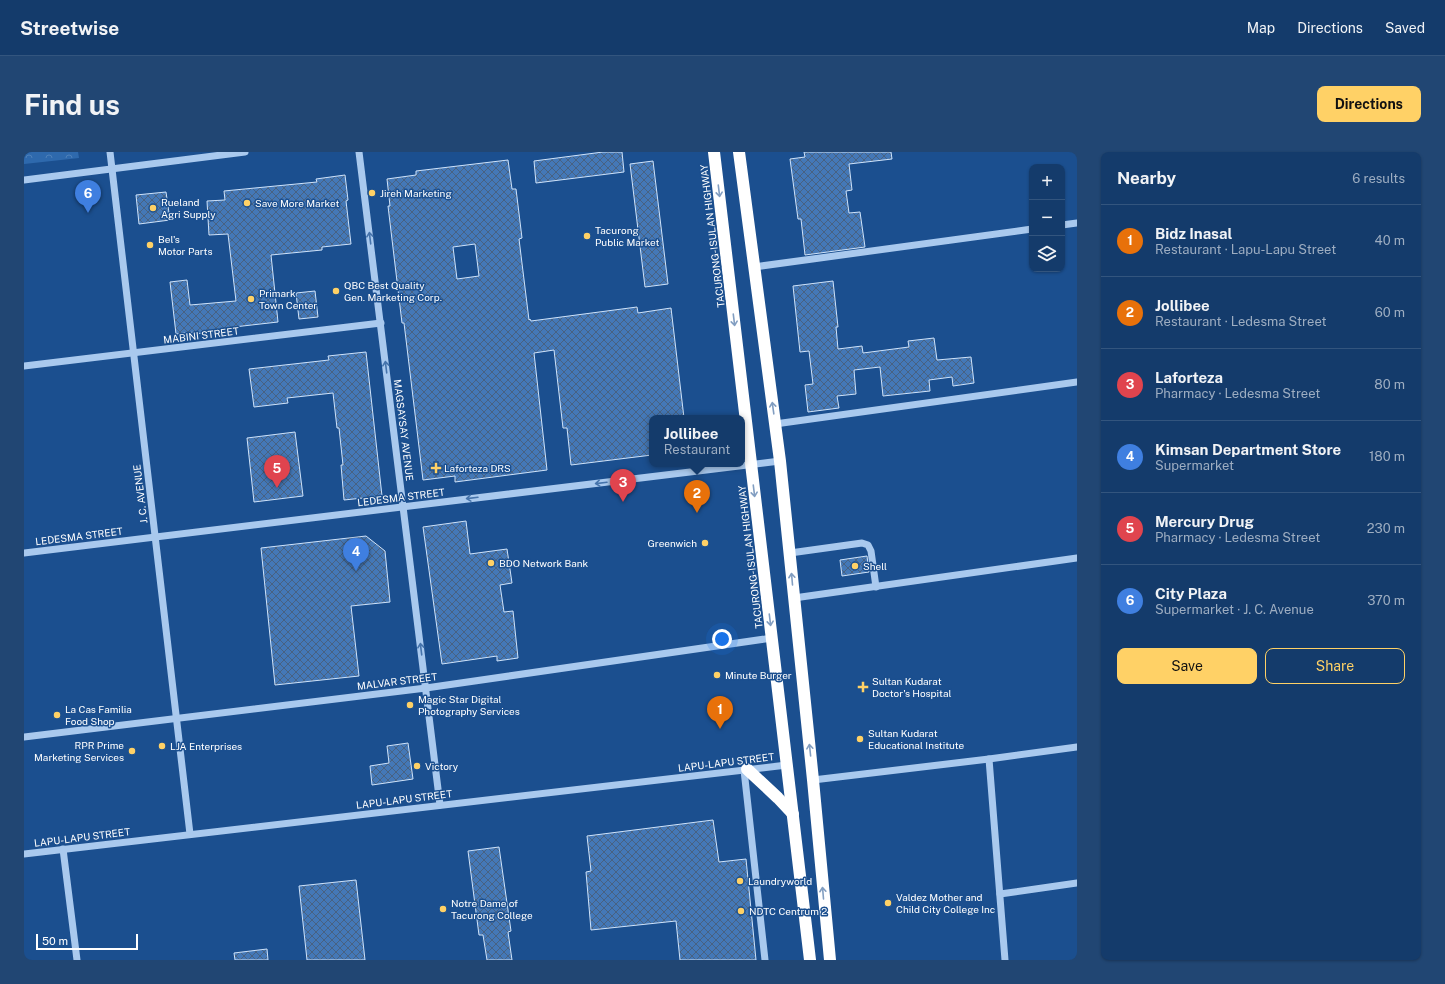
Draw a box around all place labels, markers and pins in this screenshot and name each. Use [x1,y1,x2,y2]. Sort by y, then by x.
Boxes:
pin: 6 [75,180,101,213]
place label: Jireh Marketing [380,187,452,199]
marker: Jireh Marketing [367,188,377,198]
place label: Rueland Agri Supply [161,196,216,220]
place label: Save More Market [255,197,339,209]
marker: Save More Market [242,198,252,208]
marker: Rueland Agri Supply [148,203,158,213]
place label: Tacurong Public Market [595,224,660,248]
marker: Tacurong Public Market [582,231,592,241]
place label: Bel's Motor Parts [158,233,212,257]
marker: Bel's Motor Parts [145,240,155,250]
place label: QBC Best Quality Gen. Marketing Corp. [344,279,442,303]
marker: QBC Best Quality Gen. Marketing Corp. [331,286,341,296]
place label: Primark Town Center [259,287,317,311]
marker: Primark Town Center [246,294,256,304]
pin: 5 [264,455,290,488]
place label: Laforteza DRS [444,462,511,474]
marker: Laforteza DRS [431,463,441,473]
pin: 3 [610,469,636,502]
pin: 2 [684,480,710,513]
place label: Greenwich [647,537,697,549]
pin: 4 [343,538,369,571]
marker: Greenwich [700,538,710,548]
place label: BDO Network Bank [499,557,589,569]
marker: BDO Network Bank [486,558,496,568]
place label: Shell [863,560,887,572]
marker: Shell [850,561,860,571]
place label: Minute Burger [725,669,792,681]
marker: Minute Burger [712,670,722,680]
place label: Sultan Kudarat Doctor's Hospital [872,675,951,699]
marker: Sultan Kudarat Doctor's Hospital [857,681,869,693]
place label: Magic Star Digital Photography Services [418,693,520,717]
pin: 1 [707,696,733,729]
marker: Magic Star Digital Photography Services [405,700,415,710]
place label: La Cas Familia Food Shop [65,703,132,727]
marker: La Cas Familia Food Shop [52,710,62,720]
place label: Sultan Kudarat Educational Institute [868,727,965,751]
marker: Sultan Kudarat Educational Institute [855,734,865,744]
place label: RPR Prime Marketing Services [34,739,124,763]
place label: LJA Enterprises [170,740,242,752]
marker: LJA Enterprises [157,741,167,751]
marker: RPR Prime Marketing Services [127,746,137,756]
place label: Victory [425,760,459,772]
marker: Victory [412,761,422,771]
place label: Laundryworld [748,875,812,887]
marker: Laundryworld [735,876,745,886]
place label: Valdez Mother and Child City College Inc [896,891,995,915]
place label: Notre Dame of Tacurong College [451,897,533,921]
marker: Valdez Mother and Child City College Inc [883,898,893,908]
marker: Notre Dame of Tacurong College [438,904,448,914]
place label: NDTC Centrum 2 [749,905,827,917]
marker: NDTC Centrum 2 [736,906,746,916]

